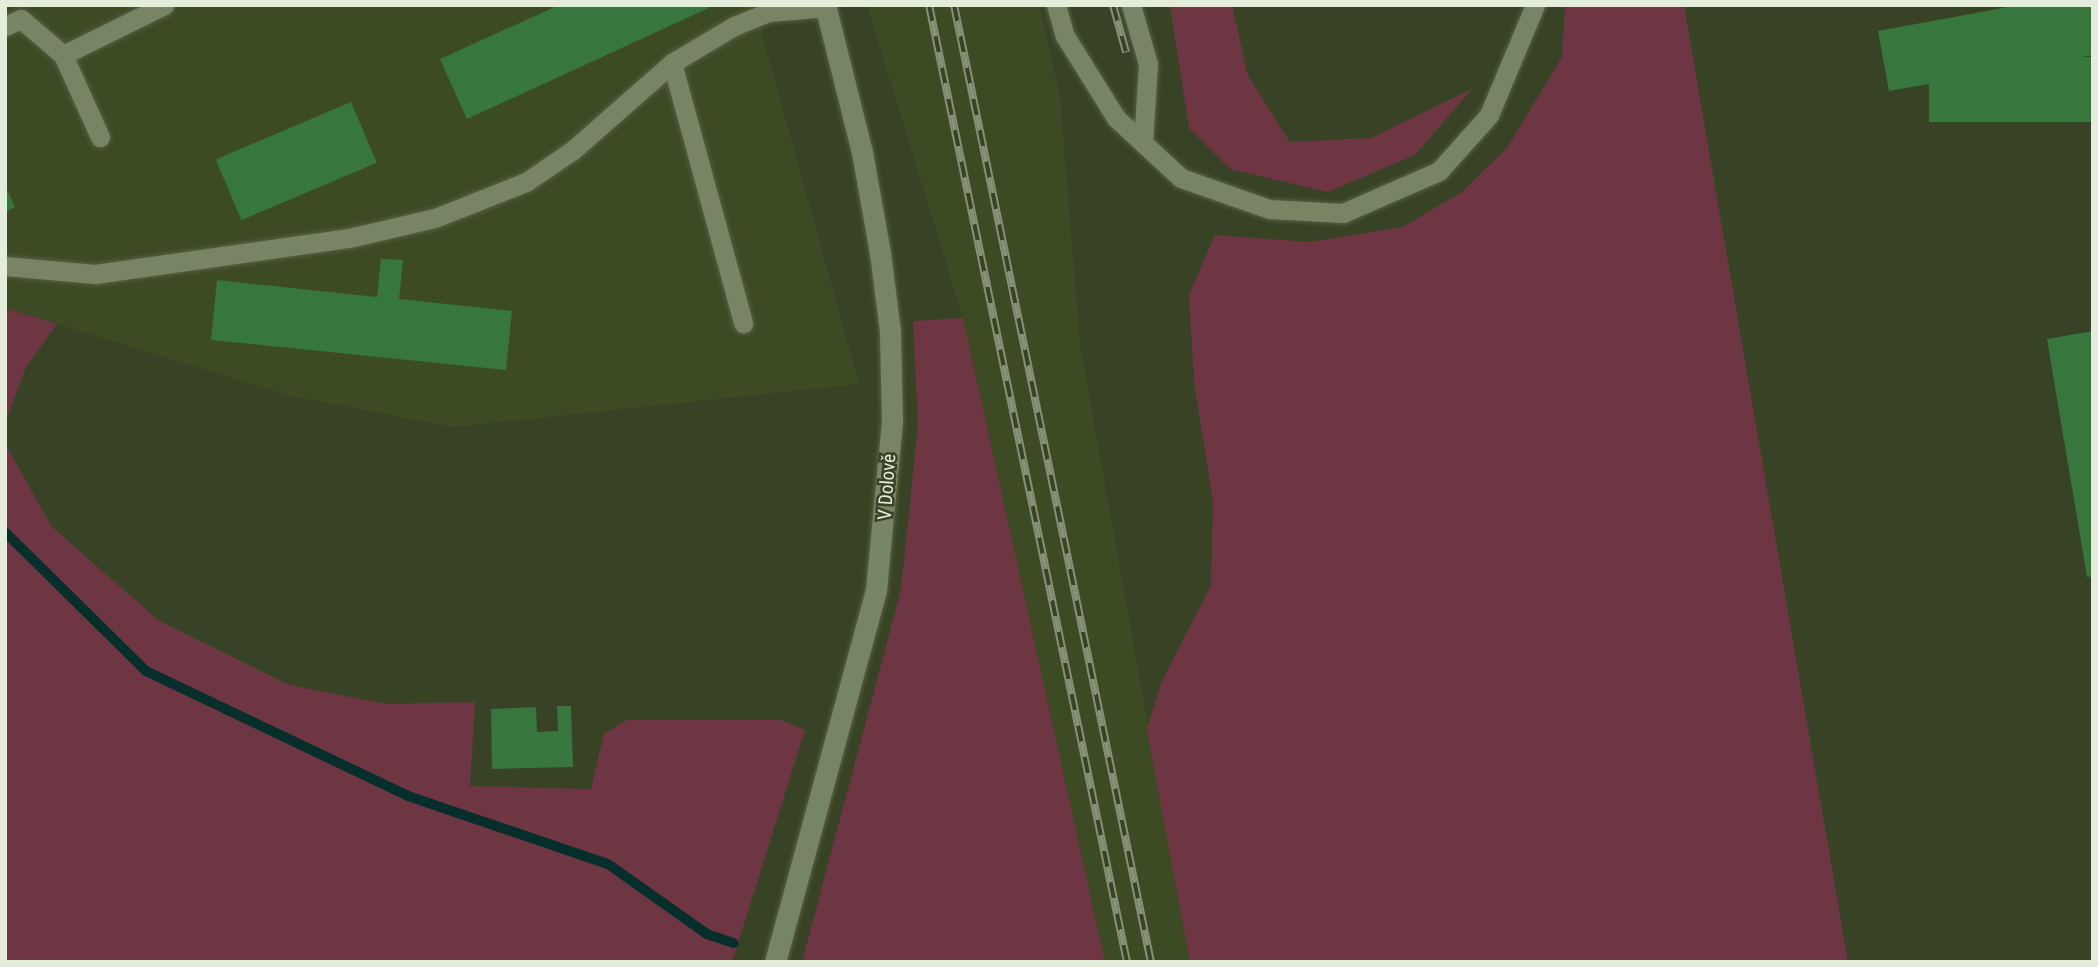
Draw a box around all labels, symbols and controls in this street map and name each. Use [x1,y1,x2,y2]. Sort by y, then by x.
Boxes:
street label: V Dolově [873,453,901,521]

